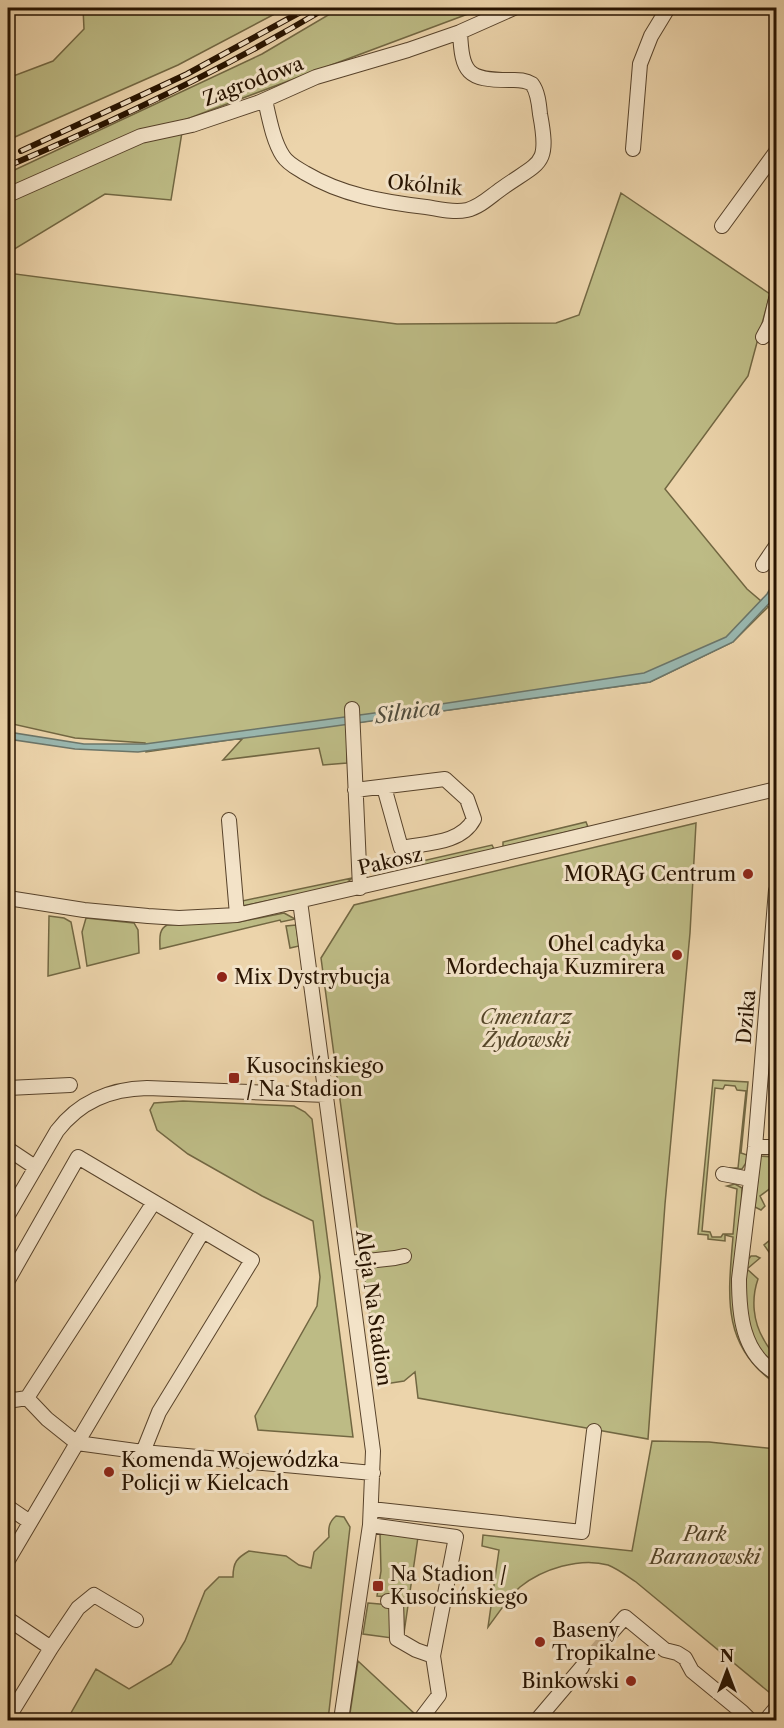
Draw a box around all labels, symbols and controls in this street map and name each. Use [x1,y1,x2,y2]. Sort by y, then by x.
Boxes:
street label: Zagrodowa [199,51,307,111]
street label: Okólnik [386,170,465,200]
water label: Silnica [372,694,443,729]
street label: Pakosz [355,842,425,880]
place label: MORĄG Centrum [564,862,736,886]
marker: MORĄG Centrum [741,867,755,881]
place label: Ohel cadyka Mordechaja Kuzmirera [445,932,665,979]
marker: Ohel cadyka Mordechaja Kuzmirera [670,948,684,962]
place label: Mix Dystrybucja [234,965,391,989]
marker: Mix Dystrybucja [215,970,229,984]
street label: Dzika [732,988,760,1045]
park label: Cmentarz Żydowski [480,1005,573,1052]
place label: Kusocińskiego / Na Stadion [246,1054,384,1101]
marker: Kusocińskiego / Na Stadion [227,1071,241,1085]
street label: Aleja Na Stadion [351,1227,397,1388]
place label: Komenda Wojewódzka Policji w Kielcach [121,1448,340,1495]
marker: Komenda Wojewódzka Policji w Kielcach [102,1465,116,1479]
park label: Park Baranowski [648,1522,762,1569]
place label: Na Stadion / Kusocińskiego [390,1562,528,1609]
marker: Na Stadion / Kusocińskiego [371,1579,385,1593]
place label: Baseny Tropikalne [552,1618,656,1665]
marker: Baseny Tropikalne [533,1635,547,1649]
north arrow [697,1641,757,1701]
text: N [720,1646,734,1666]
place label: Binkowski [521,1669,619,1693]
marker: Binkowski [624,1674,638,1688]

